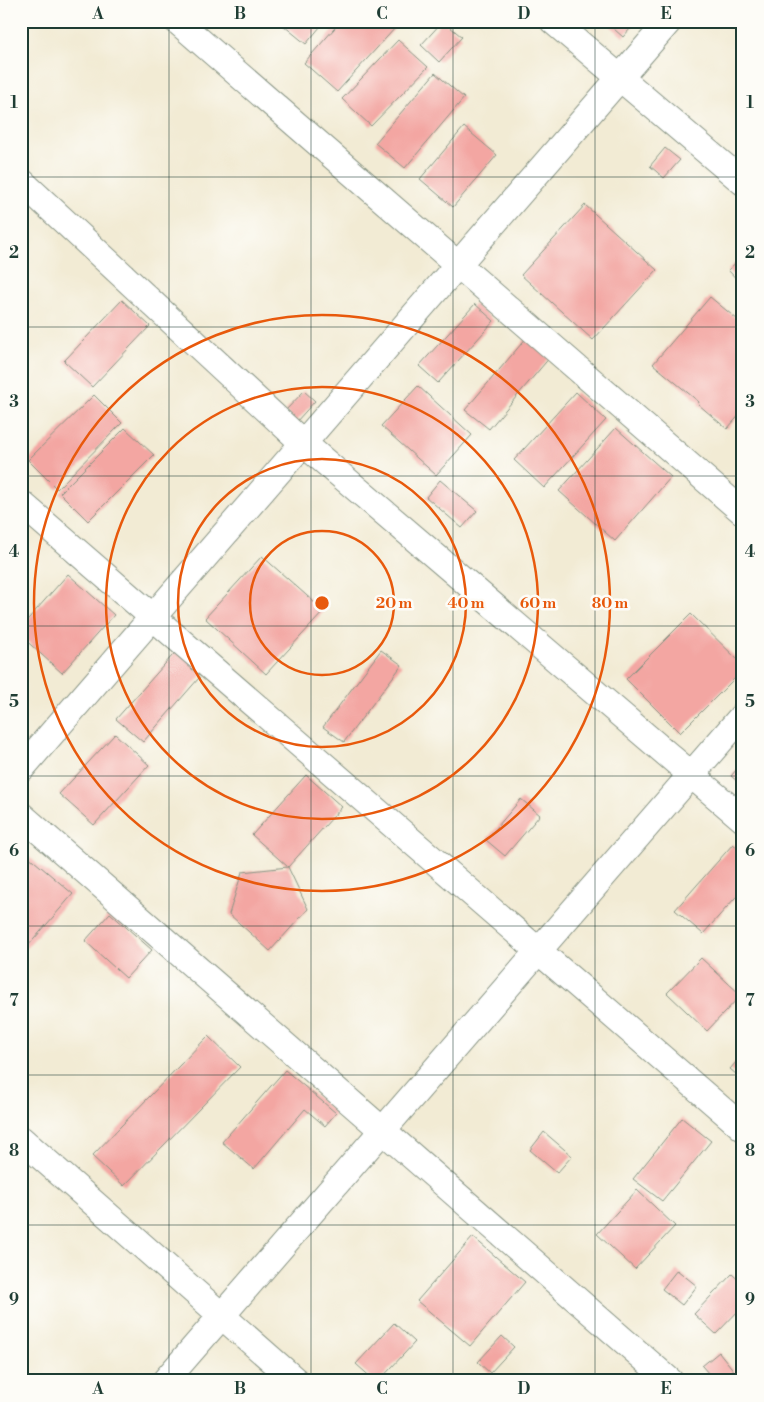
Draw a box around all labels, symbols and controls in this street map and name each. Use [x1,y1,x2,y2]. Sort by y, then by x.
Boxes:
text: A [91,4,104,24]
text: B [234,4,246,24]
text: C [376,4,388,24]
text: D [518,4,531,24]
text: E [660,4,672,24]
text: 1 [10,93,18,113]
text: 1 [746,93,754,113]
text: 2 [9,243,19,263]
text: 2 [745,243,755,263]
text: 3 [9,392,19,412]
text: 3 [745,392,755,412]
text: 4 [9,542,20,562]
text: 4 [745,542,756,562]
centre of rings [313,594,331,612]
text: 20 m [376,594,413,613]
text: 40 m [447,594,485,613]
text: 60 m [520,594,557,613]
text: 80 m [592,594,629,613]
text: 5 [9,692,19,712]
text: 5 [745,692,755,712]
text: 6 [9,841,19,861]
text: 6 [745,841,755,861]
text: 7 [9,991,19,1011]
text: 7 [745,991,755,1011]
text: 8 [9,1141,19,1161]
text: 8 [745,1141,755,1161]
text: 9 [9,1290,19,1310]
text: 9 [745,1290,755,1310]
text: A [91,1379,104,1399]
text: B [234,1379,246,1399]
text: C [376,1379,388,1399]
text: D [518,1379,531,1399]
text: E [660,1379,672,1399]

